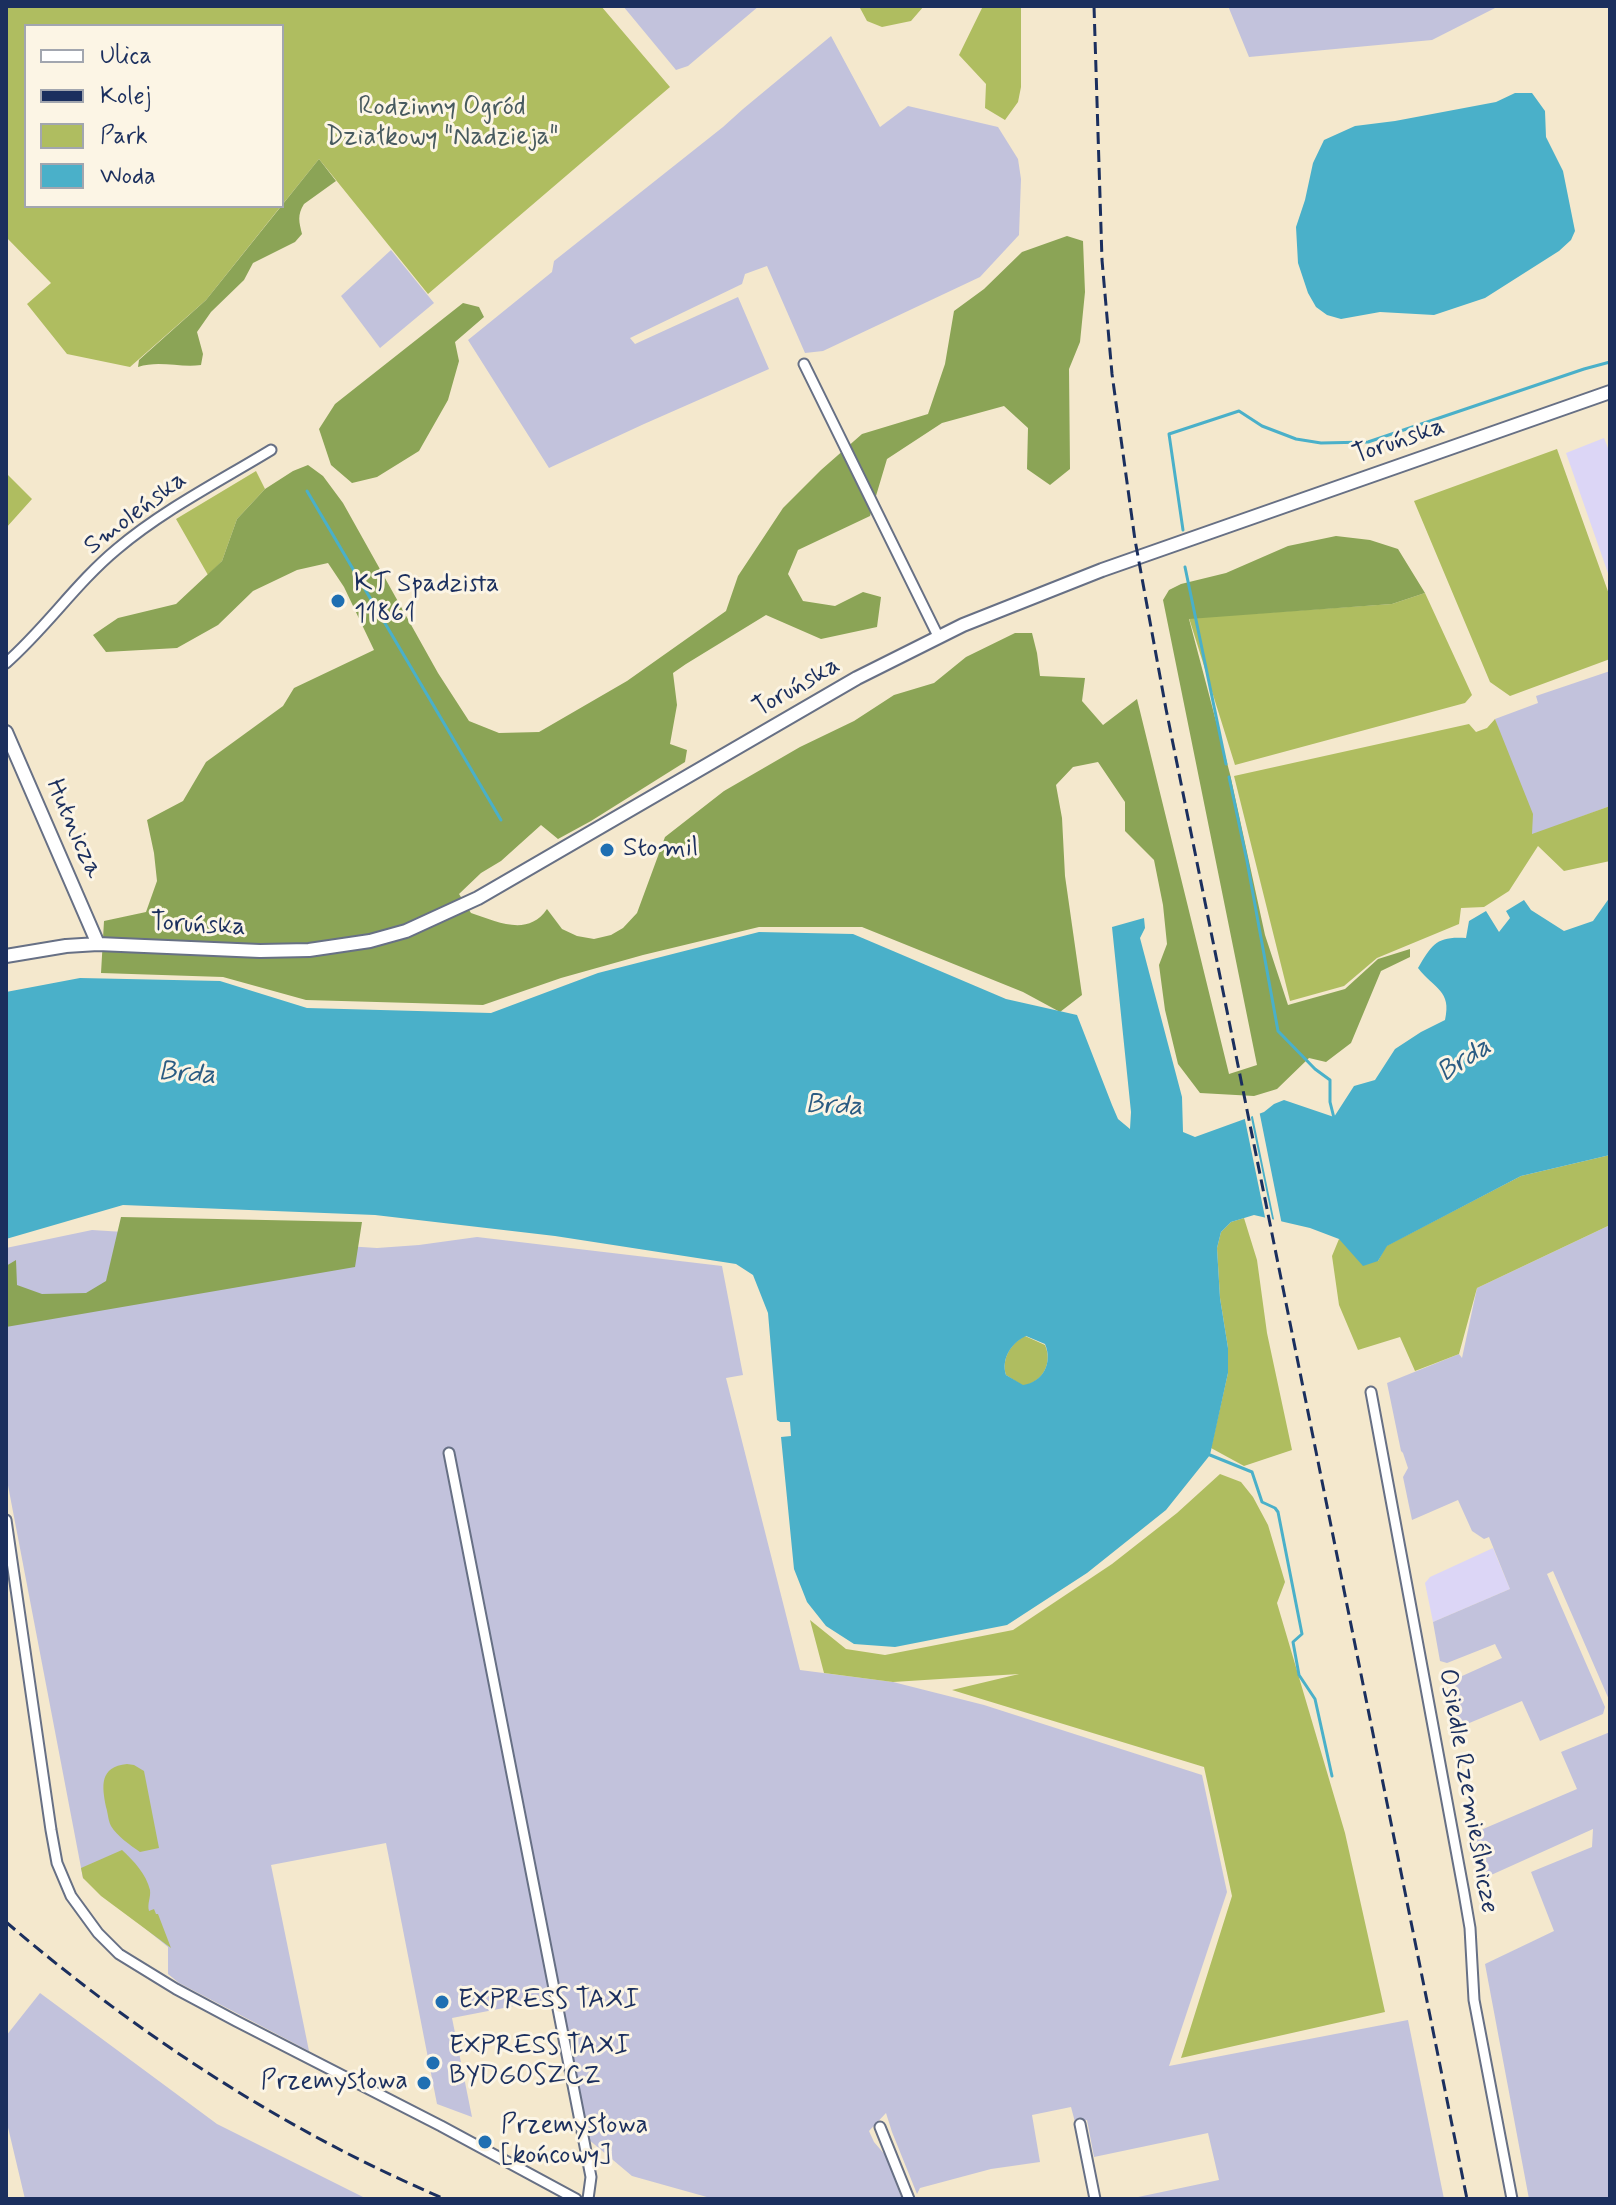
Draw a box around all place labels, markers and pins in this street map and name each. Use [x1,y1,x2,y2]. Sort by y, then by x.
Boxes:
place label: KT Spadzista 11861 [354,570,499,632]
marker: KT Spadzista 11861 [329,592,347,610]
place label: Stomil [623,834,698,866]
marker: Stomil [598,841,616,859]
place label: EXPRESS TAXI [458,1986,639,2018]
marker: EXPRESS TAXI [433,1993,451,2011]
place label: EXPRESS TAXI BYDGOSZCZ [449,2032,630,2094]
marker: EXPRESS TAXI BYDGOSZCZ [424,2054,442,2072]
place label: Przemysłowa [261,2067,408,2099]
marker: Przemysłowa [415,2074,433,2092]
place label: Przemysłowa [końcowy] [501,2111,648,2172]
marker: Przemysłowa [końcowy] [476,2133,494,2151]

